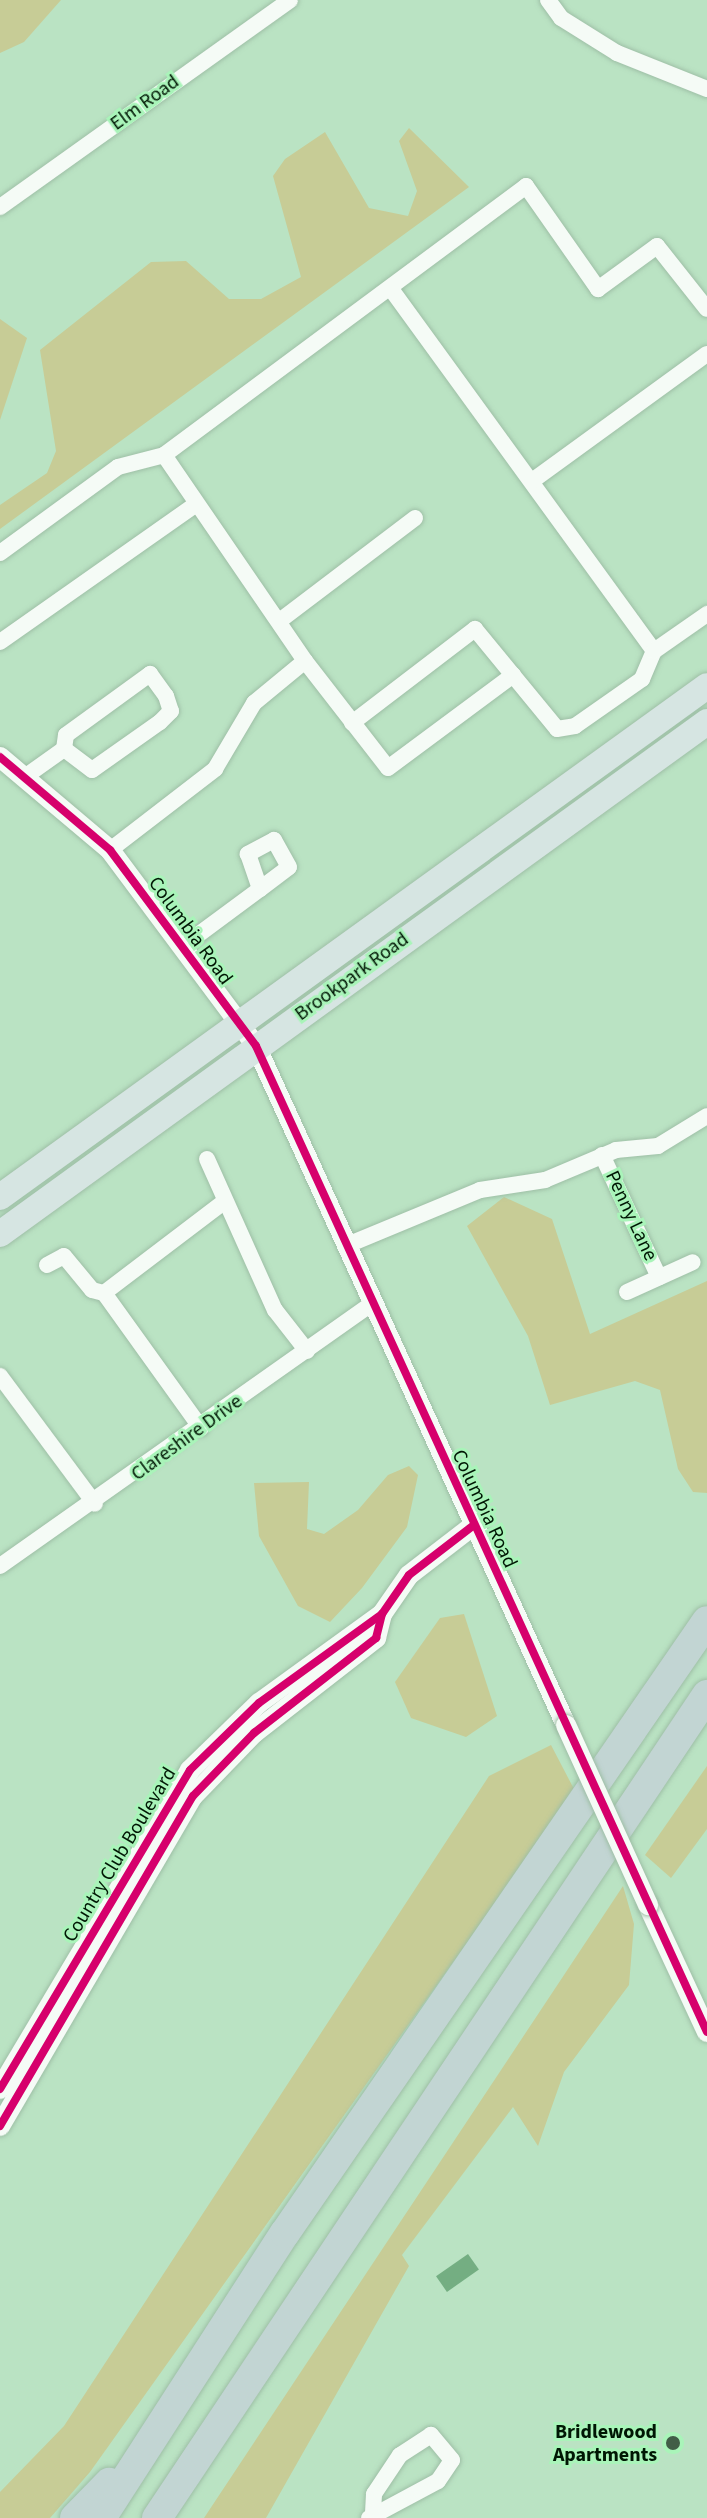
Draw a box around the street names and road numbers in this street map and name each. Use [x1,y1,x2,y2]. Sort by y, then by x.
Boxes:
street label: Elm Road [106,70,184,136]
street label: Columbia Road [143,872,237,990]
street label: Brookpark Road [290,928,414,1026]
street label: Penny Lane [600,1167,662,1265]
street label: Clareshire Drive [127,1390,247,1486]
street label: Columbia Road [446,1446,522,1572]
street label: Country Club Boulevard [58,1763,182,1947]

